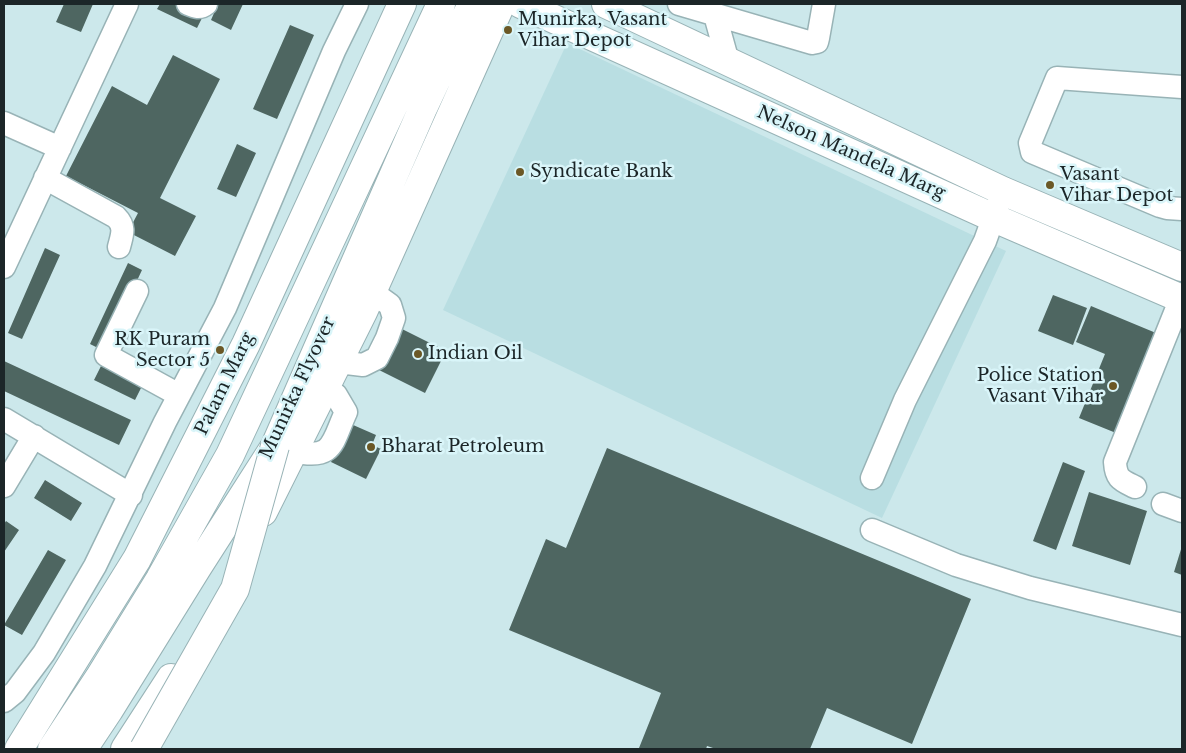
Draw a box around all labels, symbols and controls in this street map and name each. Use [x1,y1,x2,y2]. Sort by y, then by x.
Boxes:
place label: Munirka, Vasant Vihar Depot [518,9,667,52]
marker: Munirka, Vasant Vihar Depot [502,24,514,36]
street label: Nelson Mandela Marg [754,102,948,204]
place label: Syndicate Bank [530,161,673,183]
place label: Vasant Vihar Depot [1060,164,1173,206]
marker: Syndicate Bank [514,166,526,178]
marker: Vasant Vihar Depot [1044,179,1056,191]
street label: Munirka Flyover [256,313,340,463]
place label: RK Puram Sector 5 [114,329,210,372]
street label: Palam Marg [191,329,259,439]
place label: Indian Oil [428,343,523,365]
marker: RK Puram Sector 5 [214,344,226,356]
marker: Indian Oil [412,348,424,360]
place label: Police Station Vasant Vihar [977,365,1103,408]
marker: Police Station Vasant Vihar [1107,380,1119,392]
place label: Bharat Petroleum [381,436,544,458]
marker: Bharat Petroleum [365,441,377,453]

